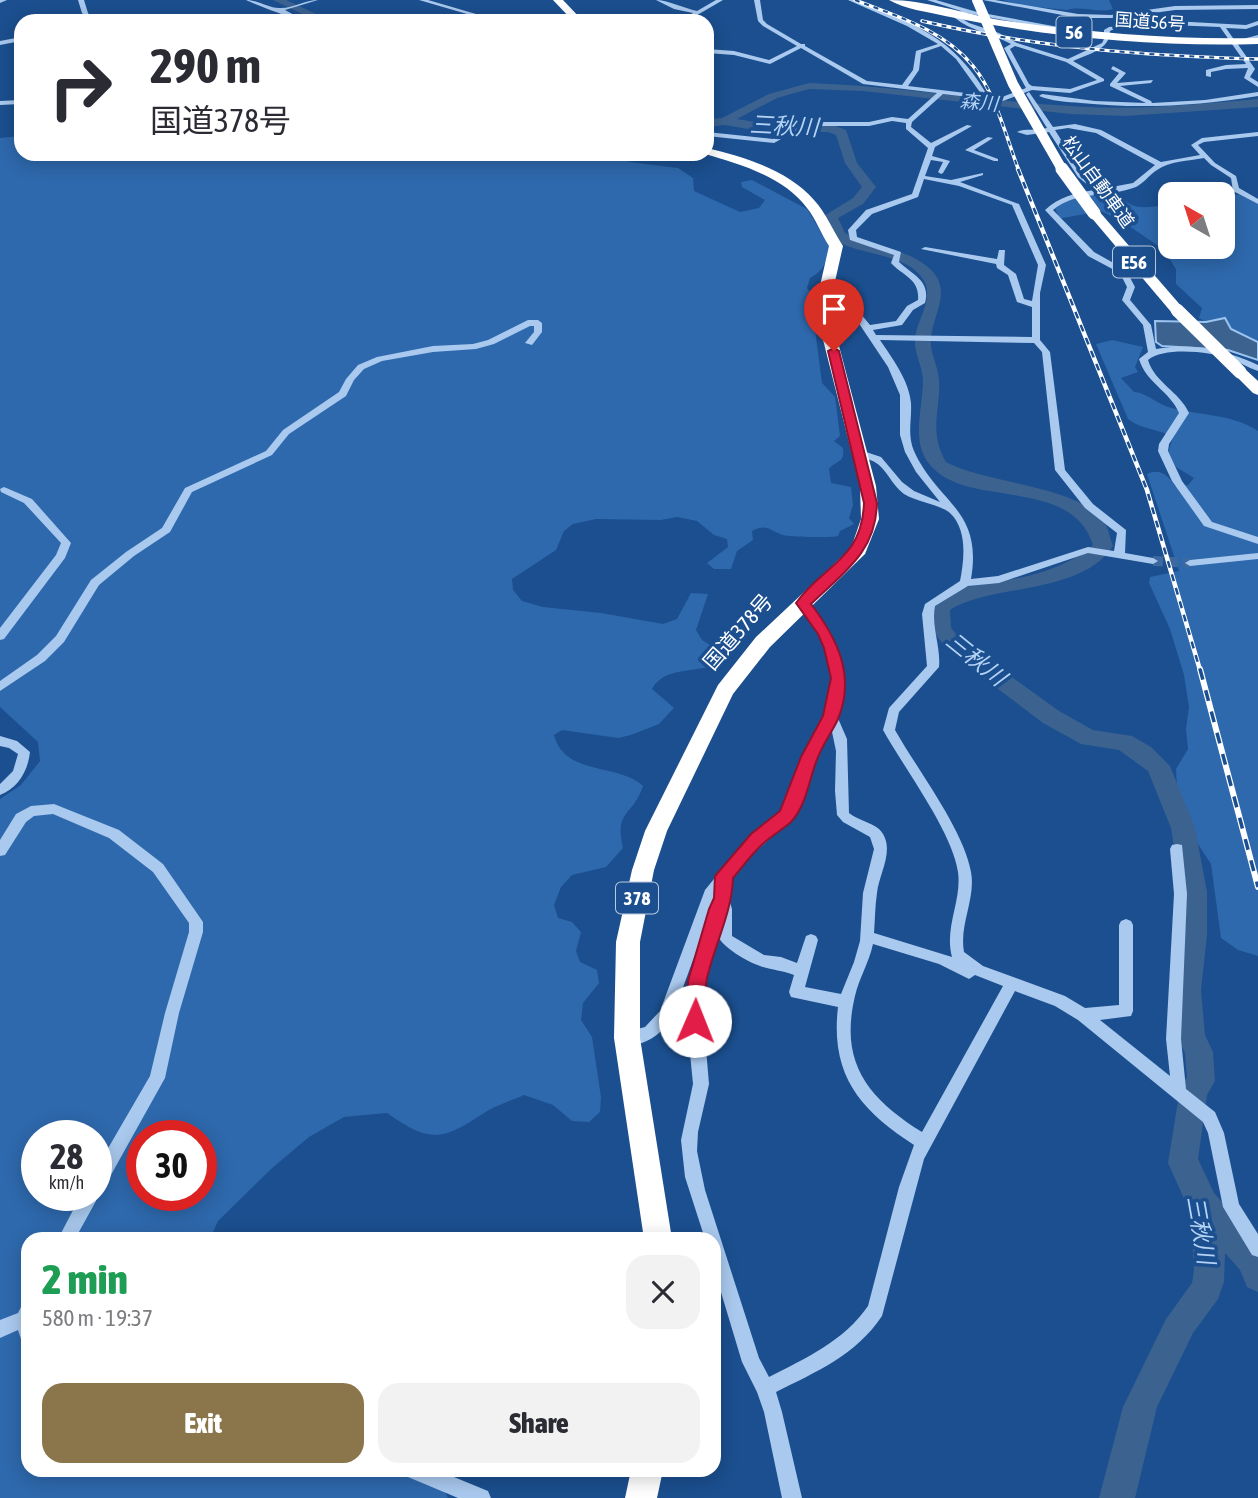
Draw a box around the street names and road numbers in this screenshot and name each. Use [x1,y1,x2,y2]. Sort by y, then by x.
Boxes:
street label: 国道56号 [1114,9,1186,34]
road number: 56 [1056,16,1092,48]
street label: 松山自動車道 [1058,132,1139,232]
road number: E56 [1113,246,1155,278]
street label: 国道378号 [698,589,777,674]
road number: 378 [616,882,658,914]

